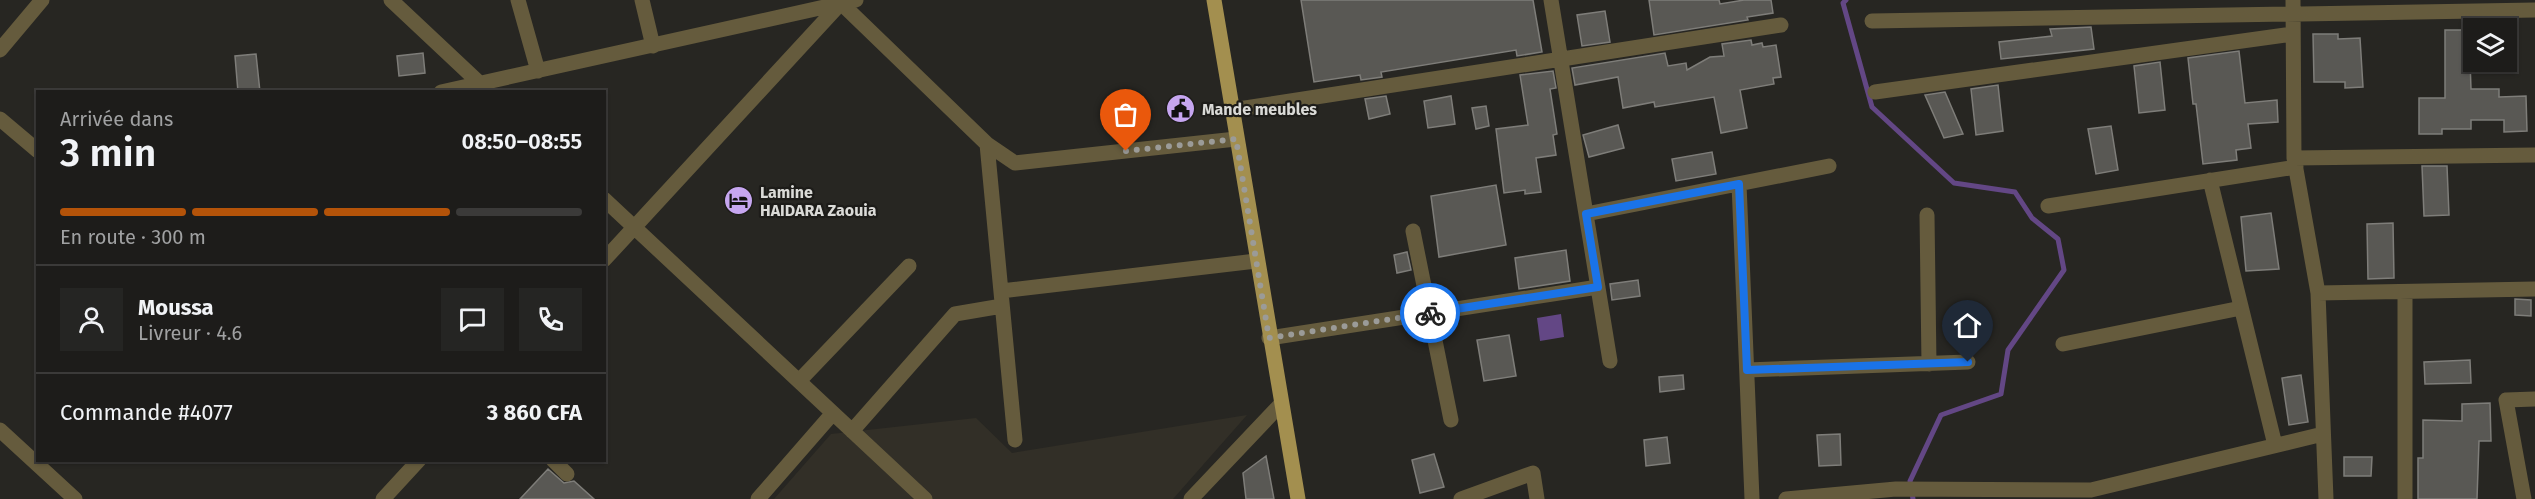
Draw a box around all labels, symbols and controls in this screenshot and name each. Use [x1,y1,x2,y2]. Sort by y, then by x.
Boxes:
map controls [2463,18,2517,72]
button: layers [2463,18,2517,72]
pin [1100,89,1151,151]
public building icon: Mande meubles [1165,93,1197,125]
icon: bag [1109,98,1142,131]
place label: Mande meubles [1202,100,1317,119]
text: Arrivée dans [60,107,173,131]
text: 08:50–08:55 [462,128,582,155]
text: 3 min [60,130,156,176]
place label: Lamine HAIDARA Zaouia [760,183,877,220]
hotel icon: Lamine HAIDARA Zaouia [723,185,755,217]
text: En route · 300 m [60,225,206,249]
courier [1400,283,1460,343]
button: person [60,288,123,351]
button: chat [441,288,504,351]
button: phone [519,288,582,351]
text: Moussa [138,294,214,321]
icon: bike [1414,297,1447,330]
pin [1942,300,1993,362]
icon: home [1951,309,1984,342]
text: Livreur · 4.6 [138,321,242,345]
text: Commande #4077 [60,399,233,426]
text: 3 860 CFA [487,399,582,426]

